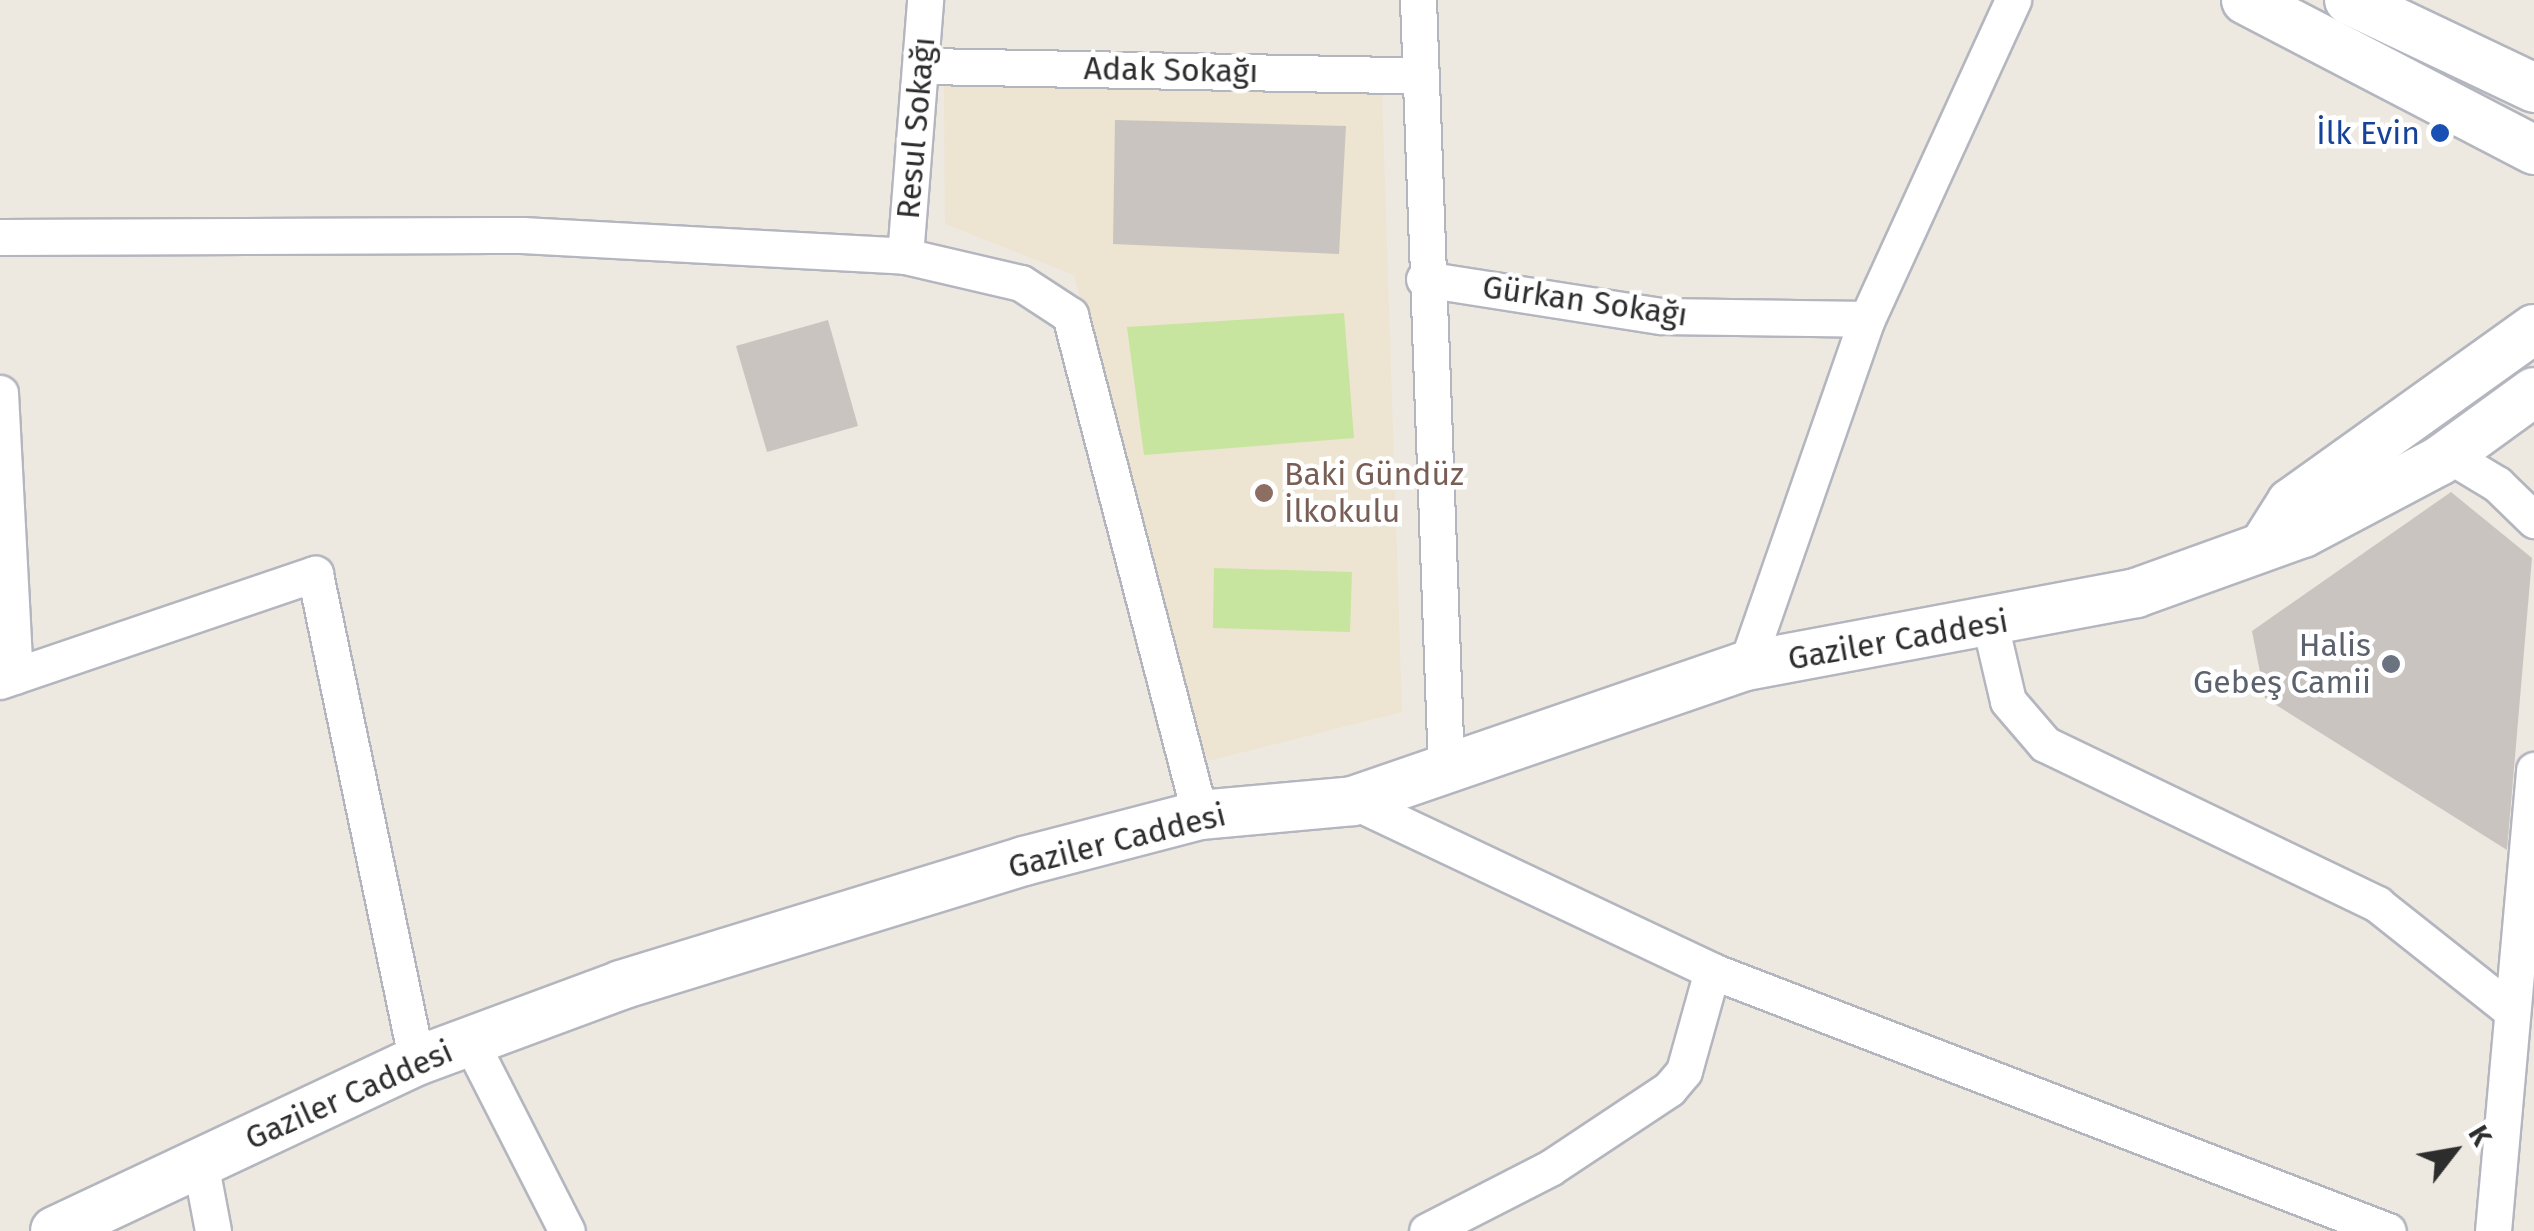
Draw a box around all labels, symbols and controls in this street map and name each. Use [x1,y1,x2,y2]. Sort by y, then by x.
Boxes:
street label: Resul Sokağı [889,35,943,221]
street label: Adak Sokağı [1083,49,1259,91]
place label: İlk Evin [2316,114,2420,152]
marker: İlk Evin [2429,122,2451,144]
street label: Gürkan Sokağı [1480,268,1690,334]
place label: Baki Gündüz İlkokulu [1284,456,1464,531]
marker: Baki Gündüz İlkokulu [1253,482,1275,504]
street label: Gaziler Caddesi [1785,602,2011,678]
place label: Halis Gebeş Camii [2193,627,2371,702]
marker: Halis Gebeş Camii [2380,653,2402,675]
street label: Gaziler Caddesi [1004,795,1230,887]
street label: Gaziler Caddesi [239,1032,459,1158]
north arrow [2404,1101,2504,1201]
text: K [2461,1119,2499,1151]

